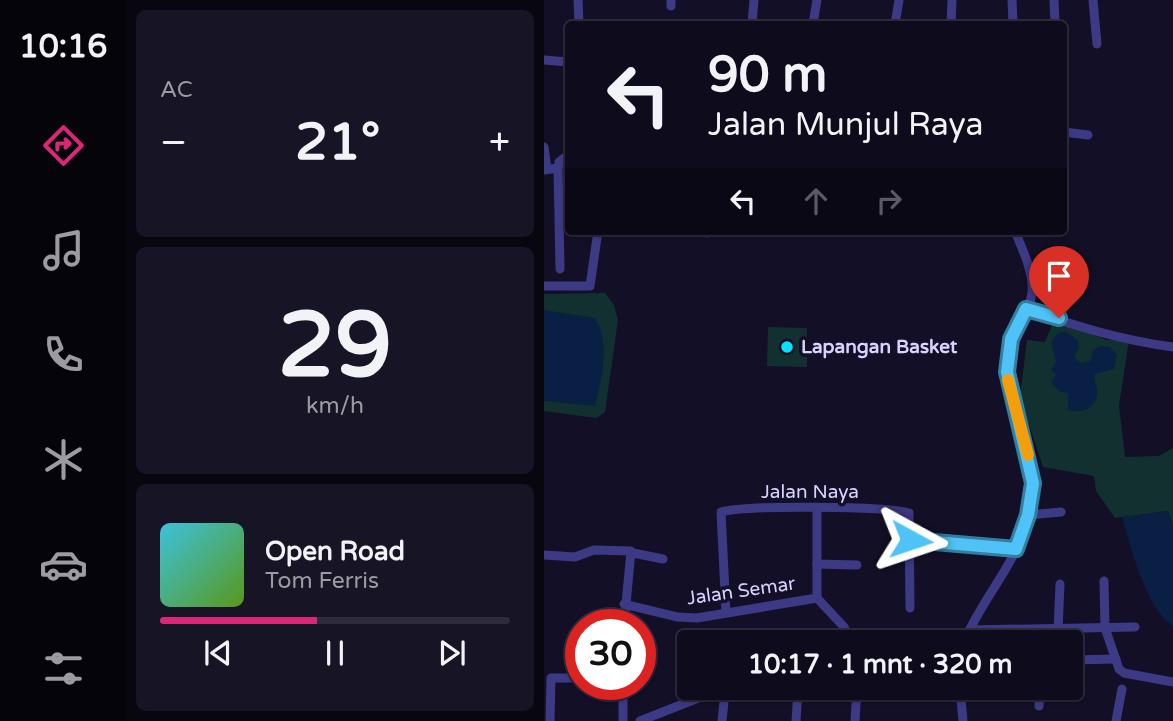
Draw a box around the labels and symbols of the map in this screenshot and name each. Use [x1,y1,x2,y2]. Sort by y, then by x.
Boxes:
pin [1029,246,1089,318]
place label: Lapangan Basket [801,336,958,359]
marker: Lapangan Basket [779,339,795,355]
street label: Jalan Naya [761,481,859,503]
position arrow [874,503,948,577]
street label: Jalan Semar [685,572,797,609]
speed limit sign: 30 [565,609,656,700]

